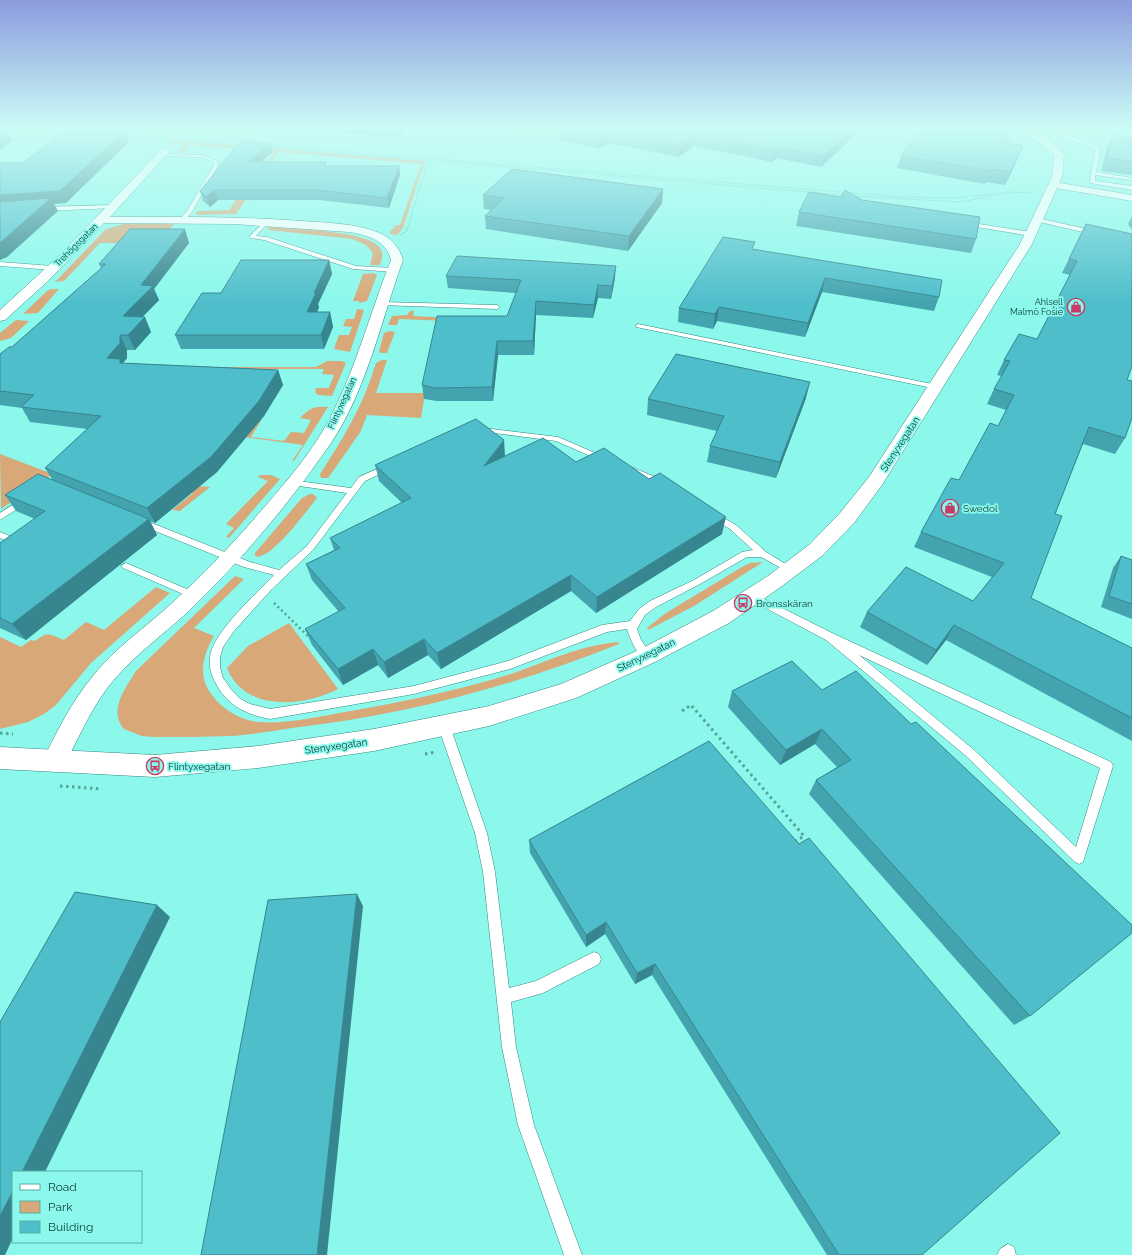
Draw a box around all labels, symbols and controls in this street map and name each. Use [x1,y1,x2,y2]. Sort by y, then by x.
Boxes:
street label: Trehögsgatan [52,221,100,269]
place label: Ahlsell Malmö Fosie [1010,297,1064,317]
shop icon: Ahlsell Malmö Fosie [1066,297,1086,317]
street label: Flintyxegatan [326,376,358,430]
street label: Stenyxegatan [878,414,922,473]
shop icon: Swedol [940,498,960,518]
place label: Swedol [963,503,998,514]
bus stop icon: Bronsskäran [733,593,753,613]
place label: Bronsskäran [756,598,813,609]
street label: Stenyxegatan [615,636,677,674]
street label: Stenyxegatan [304,736,368,756]
bus stop icon: Flintyxegatan [145,756,165,776]
place label: Flintyxegatan [168,761,230,772]
legend [12,1171,142,1243]
text: Road [48,1180,77,1194]
text: Park [48,1200,73,1214]
text: Building [48,1220,94,1234]

